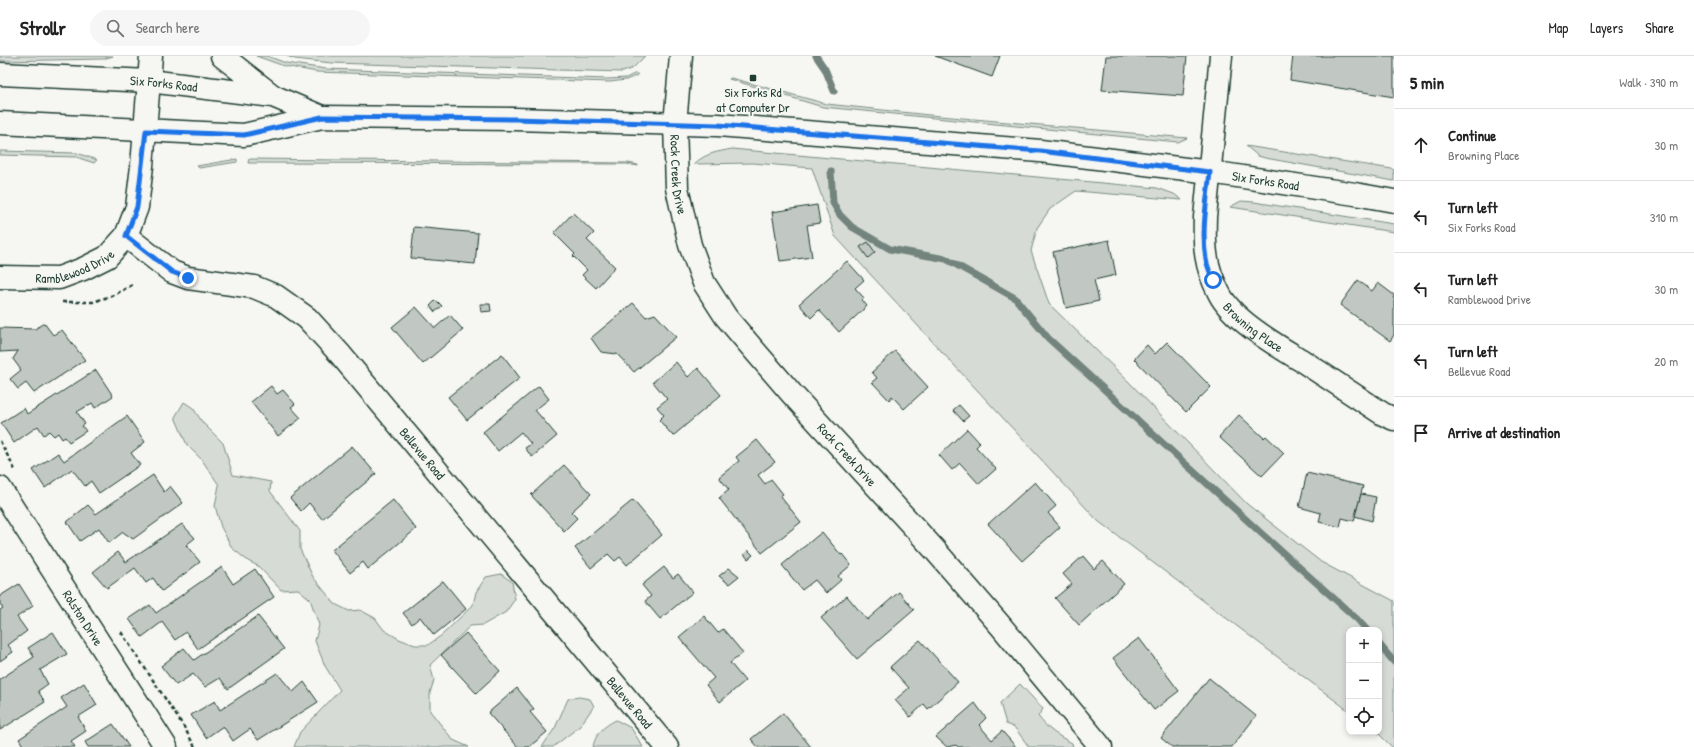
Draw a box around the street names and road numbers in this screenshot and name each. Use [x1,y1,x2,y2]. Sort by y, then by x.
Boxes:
street label: Six Forks Road [130,71,198,96]
street label: Rock Creek Drive [666,134,692,216]
street label: Six Forks Road [1231,166,1300,194]
street label: Ramblewood Drive [35,246,118,287]
street label: Browning Place [1219,298,1287,356]
street label: Rock Creek Drive [814,419,881,490]
street label: Bellevue Road [396,424,450,483]
street label: Rolston Drive [59,586,108,649]
street label: Bellevue Road [603,673,657,732]

